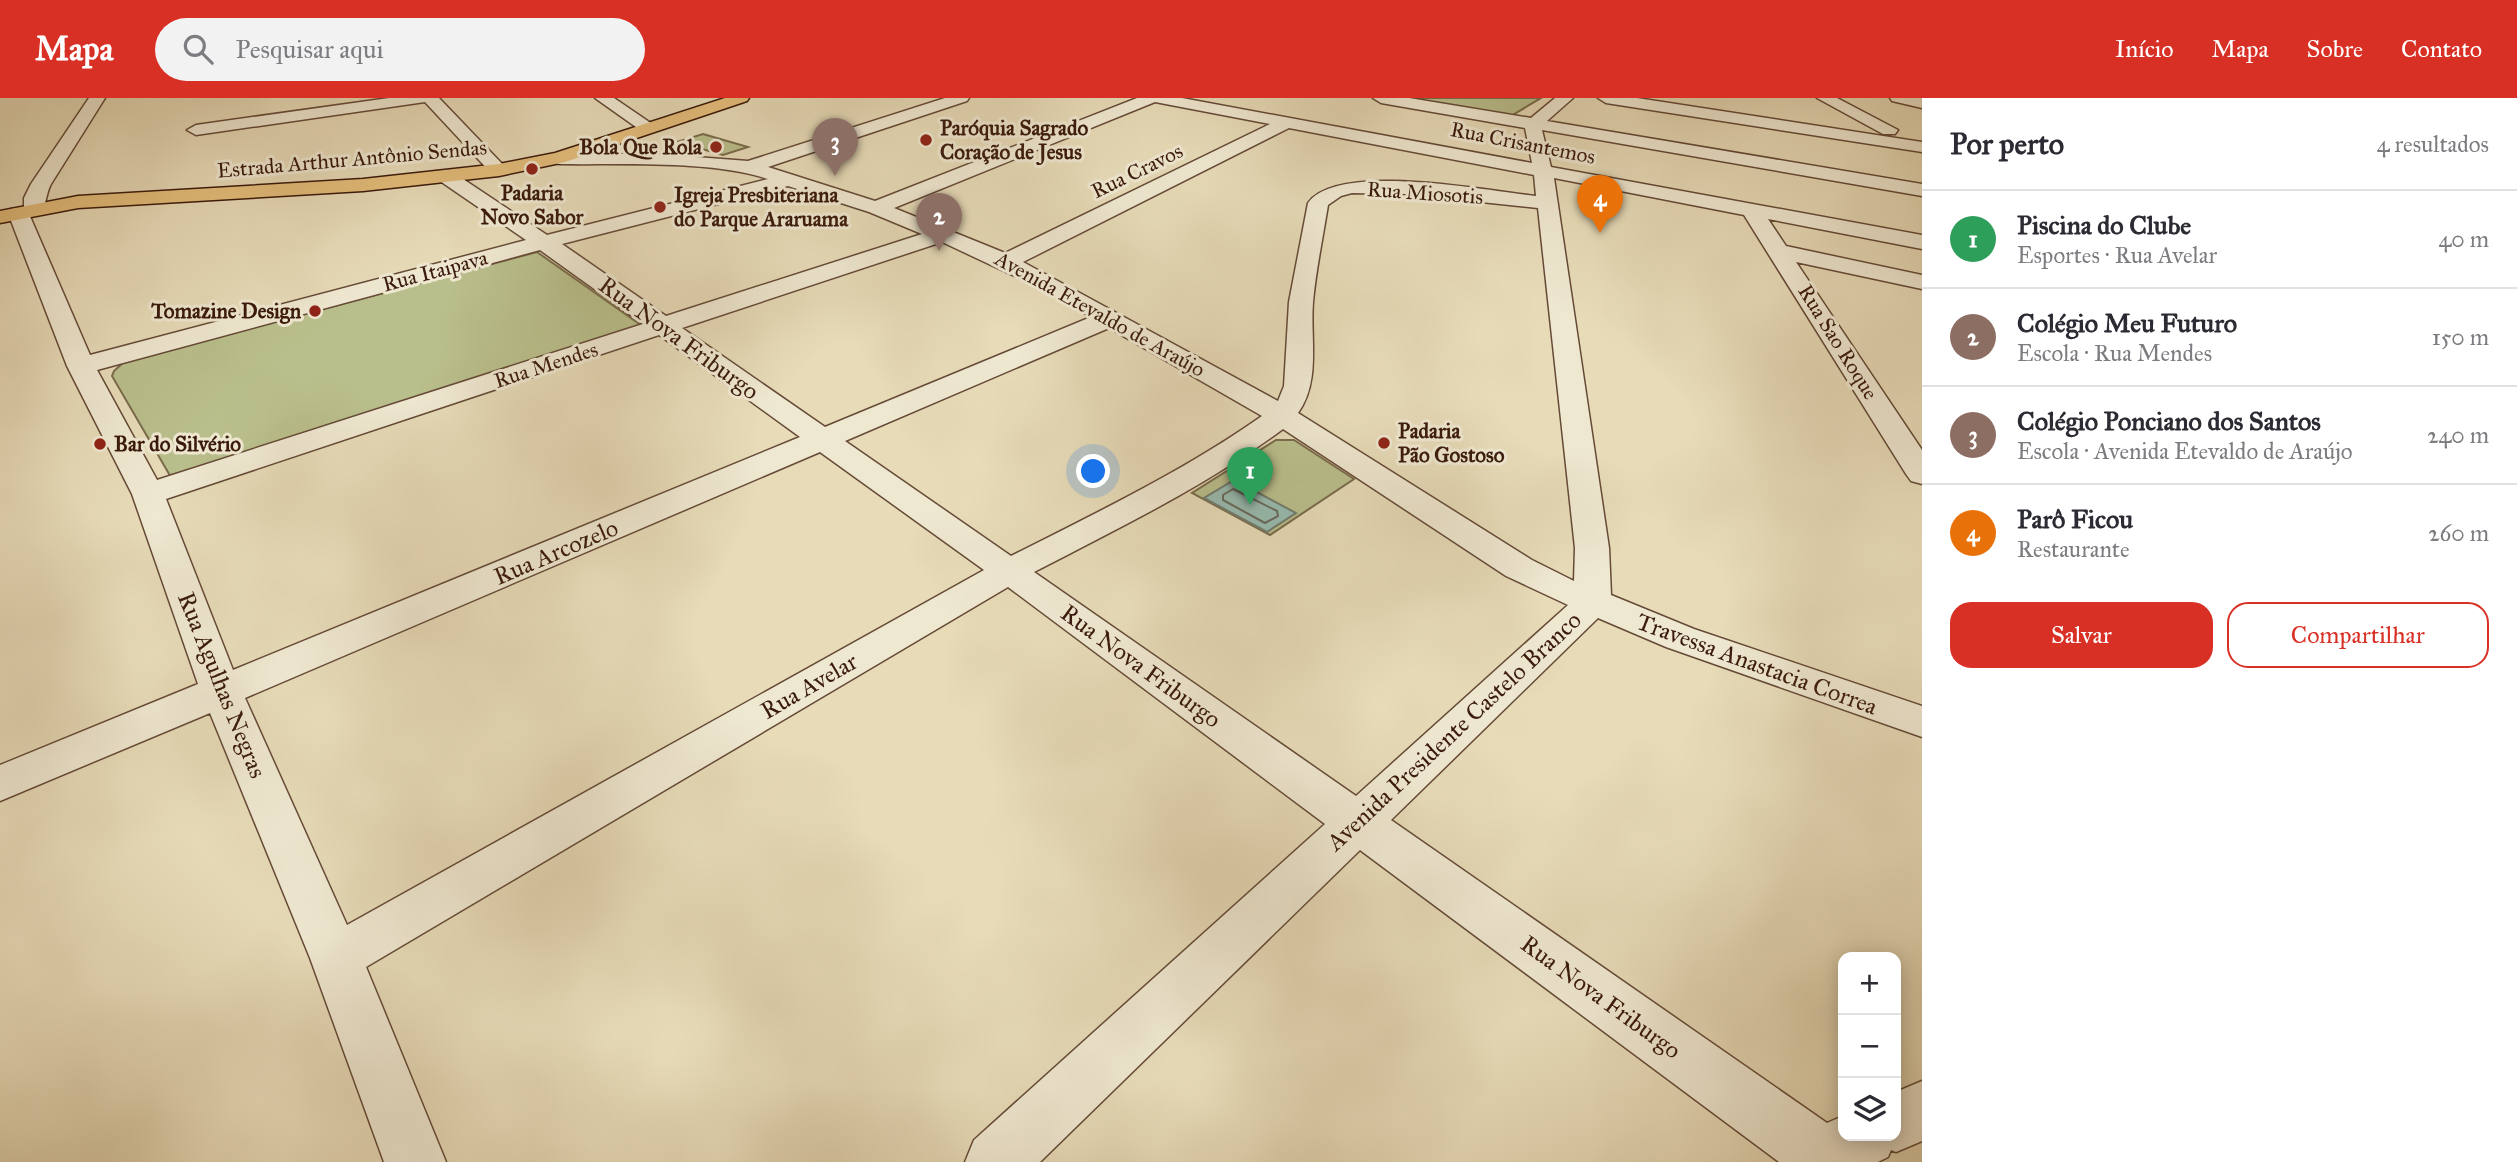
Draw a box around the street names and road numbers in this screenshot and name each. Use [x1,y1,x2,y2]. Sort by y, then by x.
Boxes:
street label: Rua Crisantemos [1448,116,1598,170]
street label: Estrada Arthur Antônio Sendas [216,134,488,184]
street label: Rua Cravos [1087,138,1187,204]
street label: Rua Miosotis [1366,176,1484,210]
street label: Rua Itaipava [380,244,491,298]
street label: Avenida Etevaldo de Araújo [990,245,1210,383]
street label: Rua Nova Friburgo [593,270,765,406]
street label: Rua Sao Roque [1792,280,1884,405]
street label: Rua Mendes [491,336,601,394]
street label: Rua Arcozelo [489,512,623,592]
street label: Rua Agulhas Negras [171,588,273,782]
street label: Rua Nova Friburgo [1055,598,1227,734]
street label: Avenida Presidente Castelo Branco [1320,605,1588,858]
street label: Travessa Anastacia Correa [1633,606,1882,722]
street label: Rua Avelar [755,646,863,726]
street label: Rua Nova Friburgo [1515,929,1687,1065]

